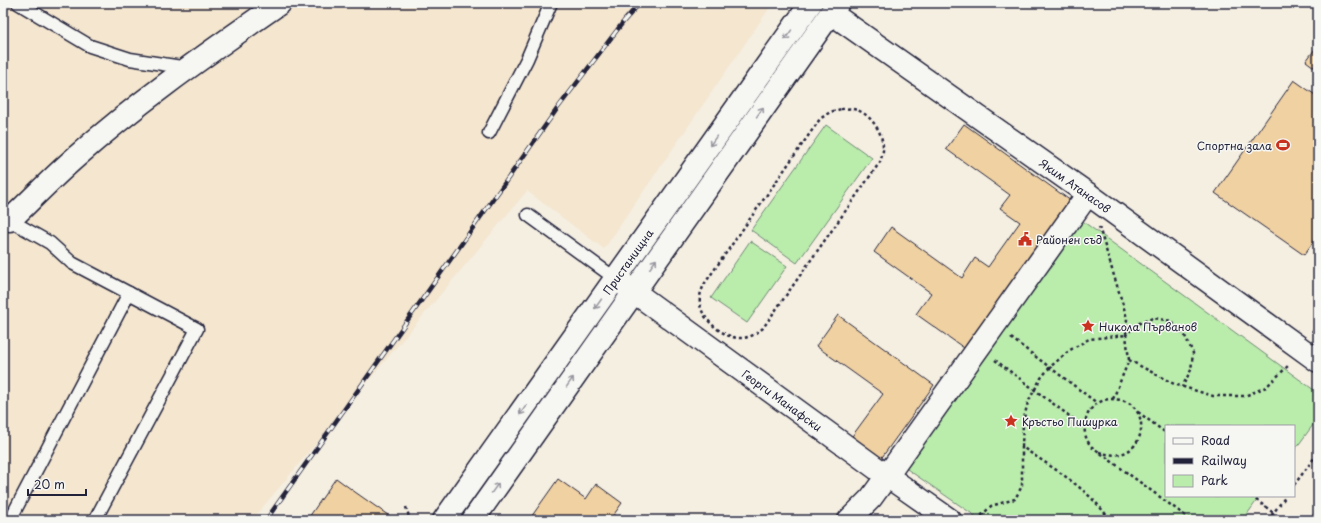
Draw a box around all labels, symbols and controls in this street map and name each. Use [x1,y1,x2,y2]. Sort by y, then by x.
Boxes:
one-way arrow [784,29,792,40]
one-way arrow [756,107,764,118]
one-way arrow [709,135,717,146]
place label: Спортна зала [1197,137,1272,154]
sports icon: Спортна зала [1275,137,1291,153]
street label: Яким Атанасов [1036,154,1115,217]
street label: Пристанищна [598,225,657,298]
public building icon: Районен съд [1017,231,1033,247]
place label: Районен съд [1036,231,1102,248]
one-way arrow [649,259,657,270]
one-way arrow [594,299,602,310]
place icon: Никола Първанов [1080,318,1096,334]
place label: Никола Първанов [1099,318,1197,335]
street label: Георги Манафски [739,365,826,435]
one-way arrow [566,377,574,388]
one-way arrow [518,405,527,416]
place icon: Кръстьо Пишурка [1003,413,1019,429]
place label: Кръстьо Пишурка [1022,413,1118,430]
legend [1165,425,1295,497]
text: Road [1201,431,1230,449]
text: Railway [1201,451,1247,469]
scale bar [28,471,86,497]
text: Park [1201,471,1228,489]
text: 20 m [34,475,65,493]
one-way arrow [491,483,499,494]

